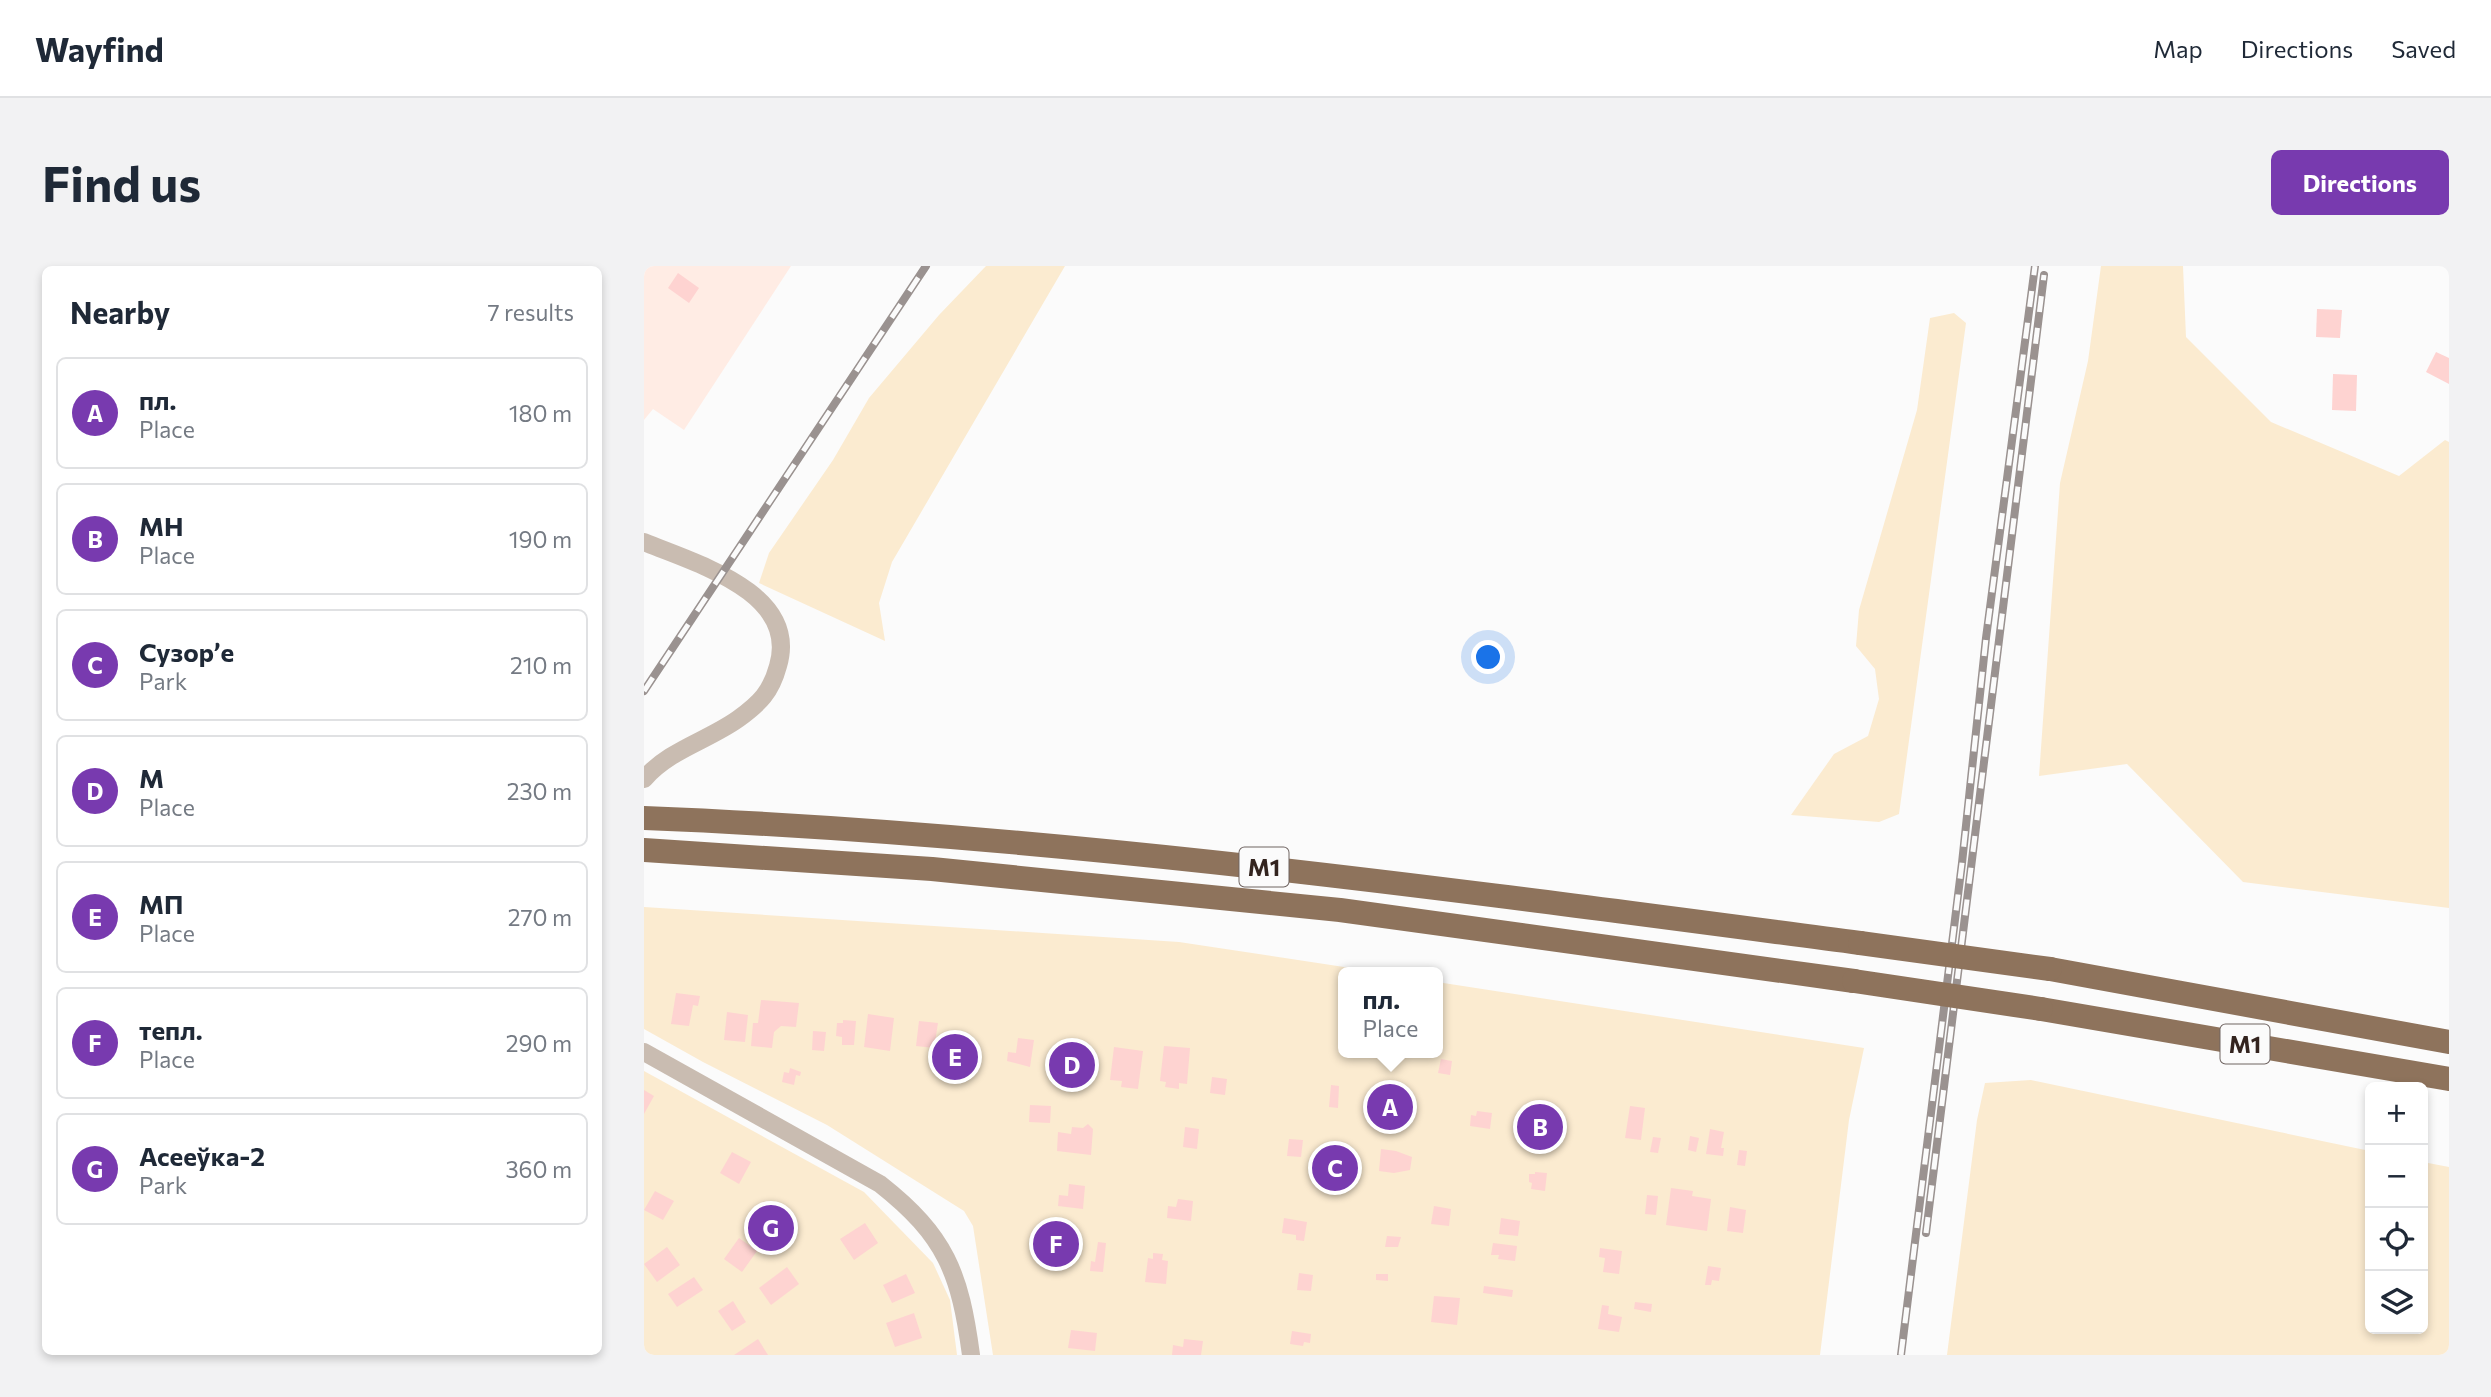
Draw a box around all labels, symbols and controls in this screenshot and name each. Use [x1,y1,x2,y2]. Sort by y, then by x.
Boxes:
text: Wayfind [35,28,164,69]
text: Map [2153,34,2203,63]
text: Directions [2241,34,2353,63]
text: Saved [2391,34,2456,63]
button: Directions [2271,150,2449,215]
text: Find us [42,152,201,212]
text: Nearby [70,293,170,330]
text: 7 results [487,298,574,326]
text: пл. [139,384,176,415]
text: A [87,399,103,427]
text: 180 m [509,399,572,427]
text: Place [139,415,195,443]
text: МН [139,510,184,541]
text: B [87,525,103,553]
text: 190 m [509,525,572,553]
text: Place [139,541,195,569]
text: Сузорʼе [139,636,234,667]
your location [1471,640,1505,674]
text: C [87,651,103,679]
text: 210 m [510,651,572,679]
text: Park [139,667,187,695]
text: М [139,762,164,793]
text: D [87,777,103,805]
text: 230 m [507,777,572,805]
text: Place [139,793,195,821]
road number: М1 [1240,848,1288,887]
text: МП [139,888,183,919]
text: E [88,903,102,931]
text: 270 m [508,903,572,931]
text: Place [139,919,195,947]
popup [1338,967,1443,1058]
text: пл. [1363,983,1400,1014]
text: тепл. [139,1014,203,1045]
text: Place [1363,1014,1418,1042]
road number: М1 [2220,1024,2270,1064]
text: F [88,1029,102,1057]
text: 290 m [506,1029,572,1057]
pin: E [932,1031,978,1083]
pin: D [1049,1039,1095,1091]
text: Place [139,1045,195,1073]
pin: A [1367,1081,1413,1133]
map controls [2365,1082,2428,1334]
button: + [2365,1082,2428,1145]
pin: B [1517,1101,1563,1153]
text: Асееўка-2 [139,1140,265,1171]
pin: C [1312,1142,1358,1194]
button: − [2365,1145,2428,1208]
text: G [87,1155,103,1183]
text: 360 m [505,1155,572,1183]
text: Park [139,1171,187,1199]
pin: G [748,1202,794,1254]
button: locate [2365,1208,2428,1271]
pin: F [1033,1218,1079,1270]
button: layers [2365,1271,2428,1334]

